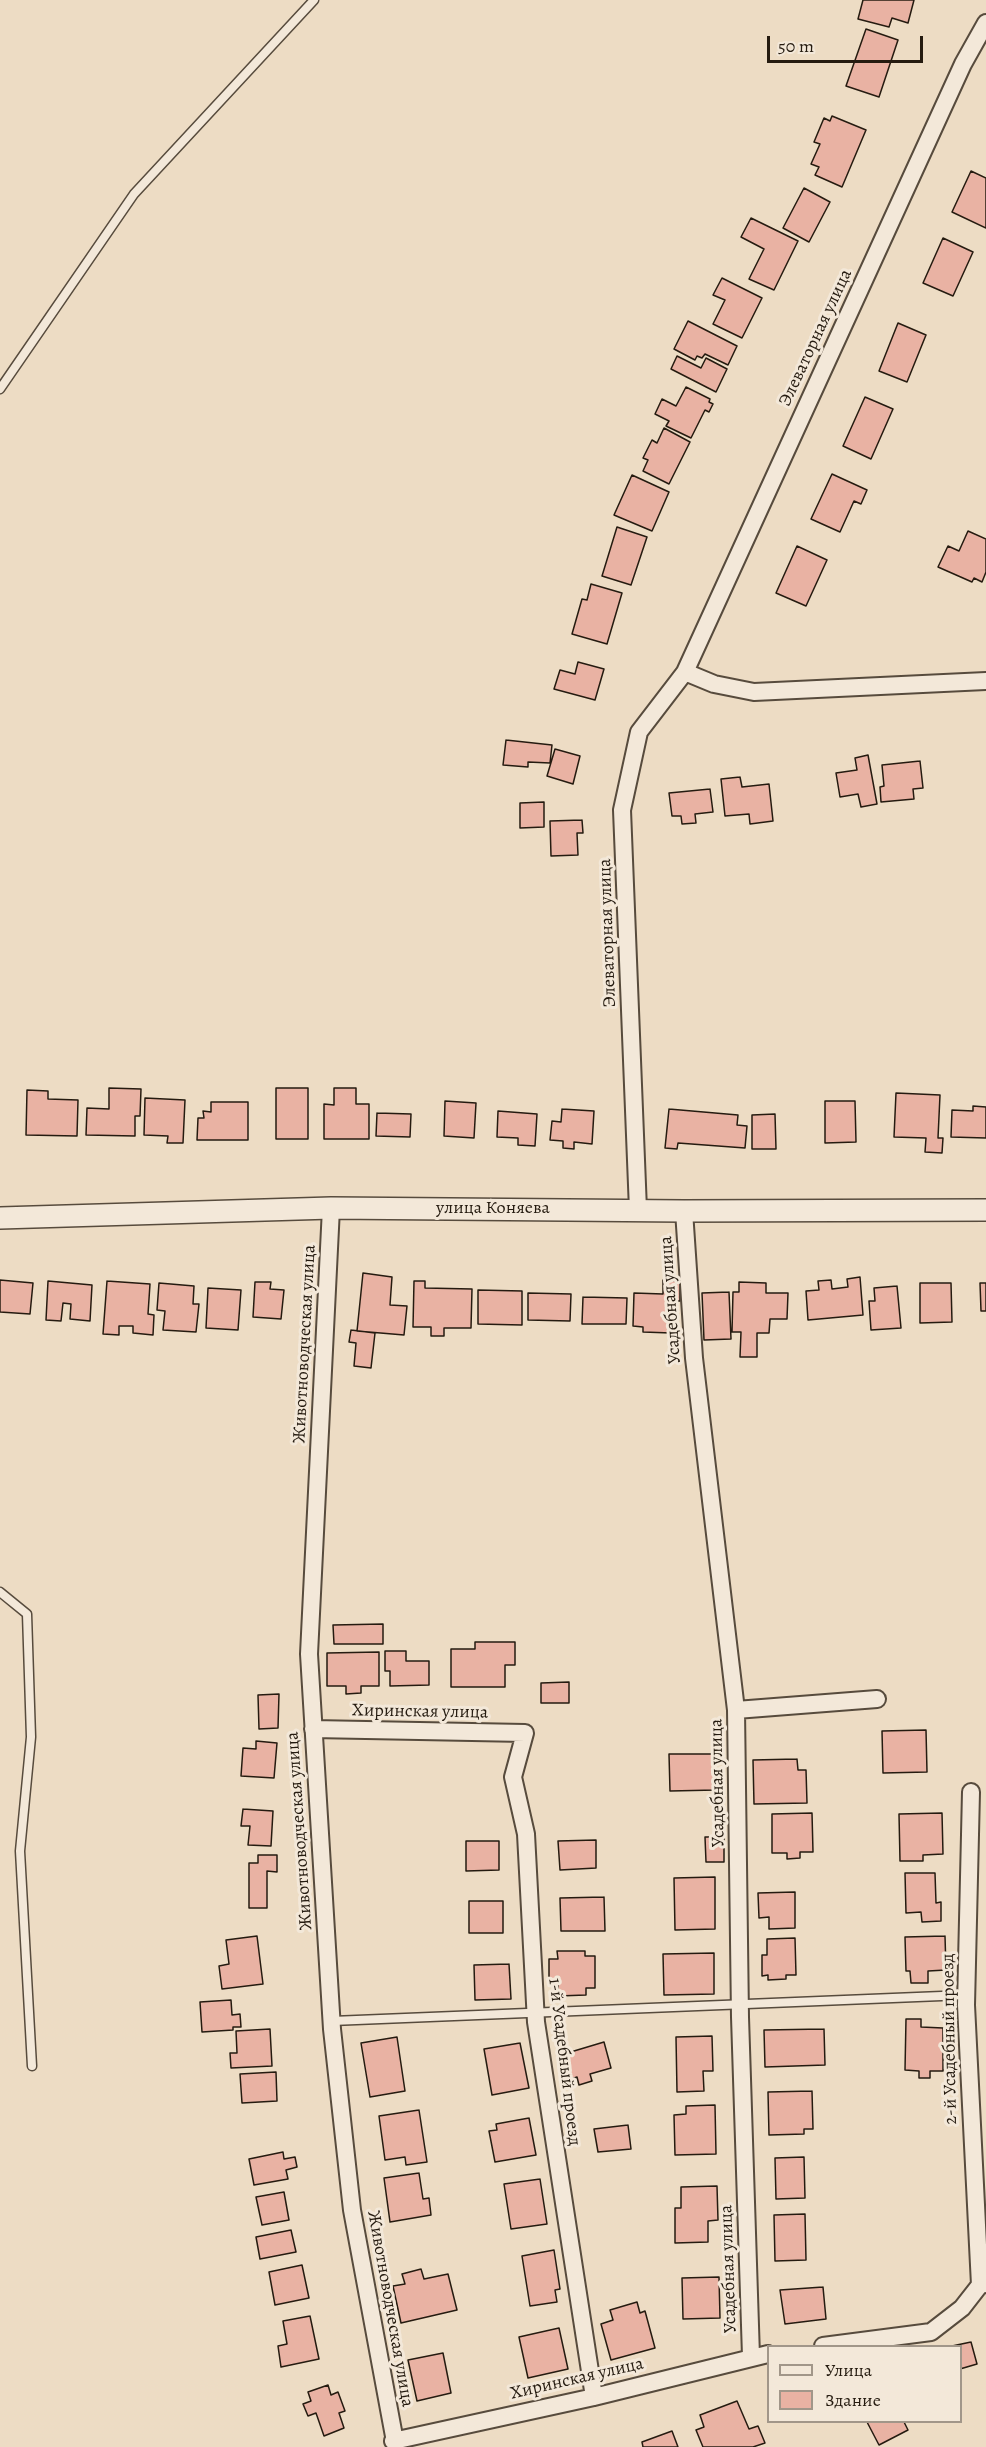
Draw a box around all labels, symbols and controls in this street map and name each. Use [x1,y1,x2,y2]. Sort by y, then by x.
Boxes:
scale bar [770,24,926,62]
text: 50 m [778,34,814,58]
street label: Элеваторная улица [775,266,857,410]
street label: Элеваторная улица [595,858,621,1008]
street label: улица Коняева [436,1198,550,1220]
street label: Усадебная улица [656,1235,686,1365]
street label: Животноводческая улица [289,1244,321,1444]
street label: Хиринская улица [352,1700,488,1724]
street label: Усадебная улица [706,1719,730,1847]
street label: Животноводческая улица [282,1731,318,1931]
street label: 2-й Усадебный проезд [938,1953,962,2125]
street label: 1-й Усадебный проезд [543,1977,585,2147]
street label: Усадебная улица [716,2204,742,2334]
street label: Животноводческая улица [362,2209,418,2409]
legend [767,2345,962,2423]
street label: Хиринская улица [508,2353,646,2405]
text: Улица [825,2358,872,2382]
text: Здание [825,2388,881,2412]

